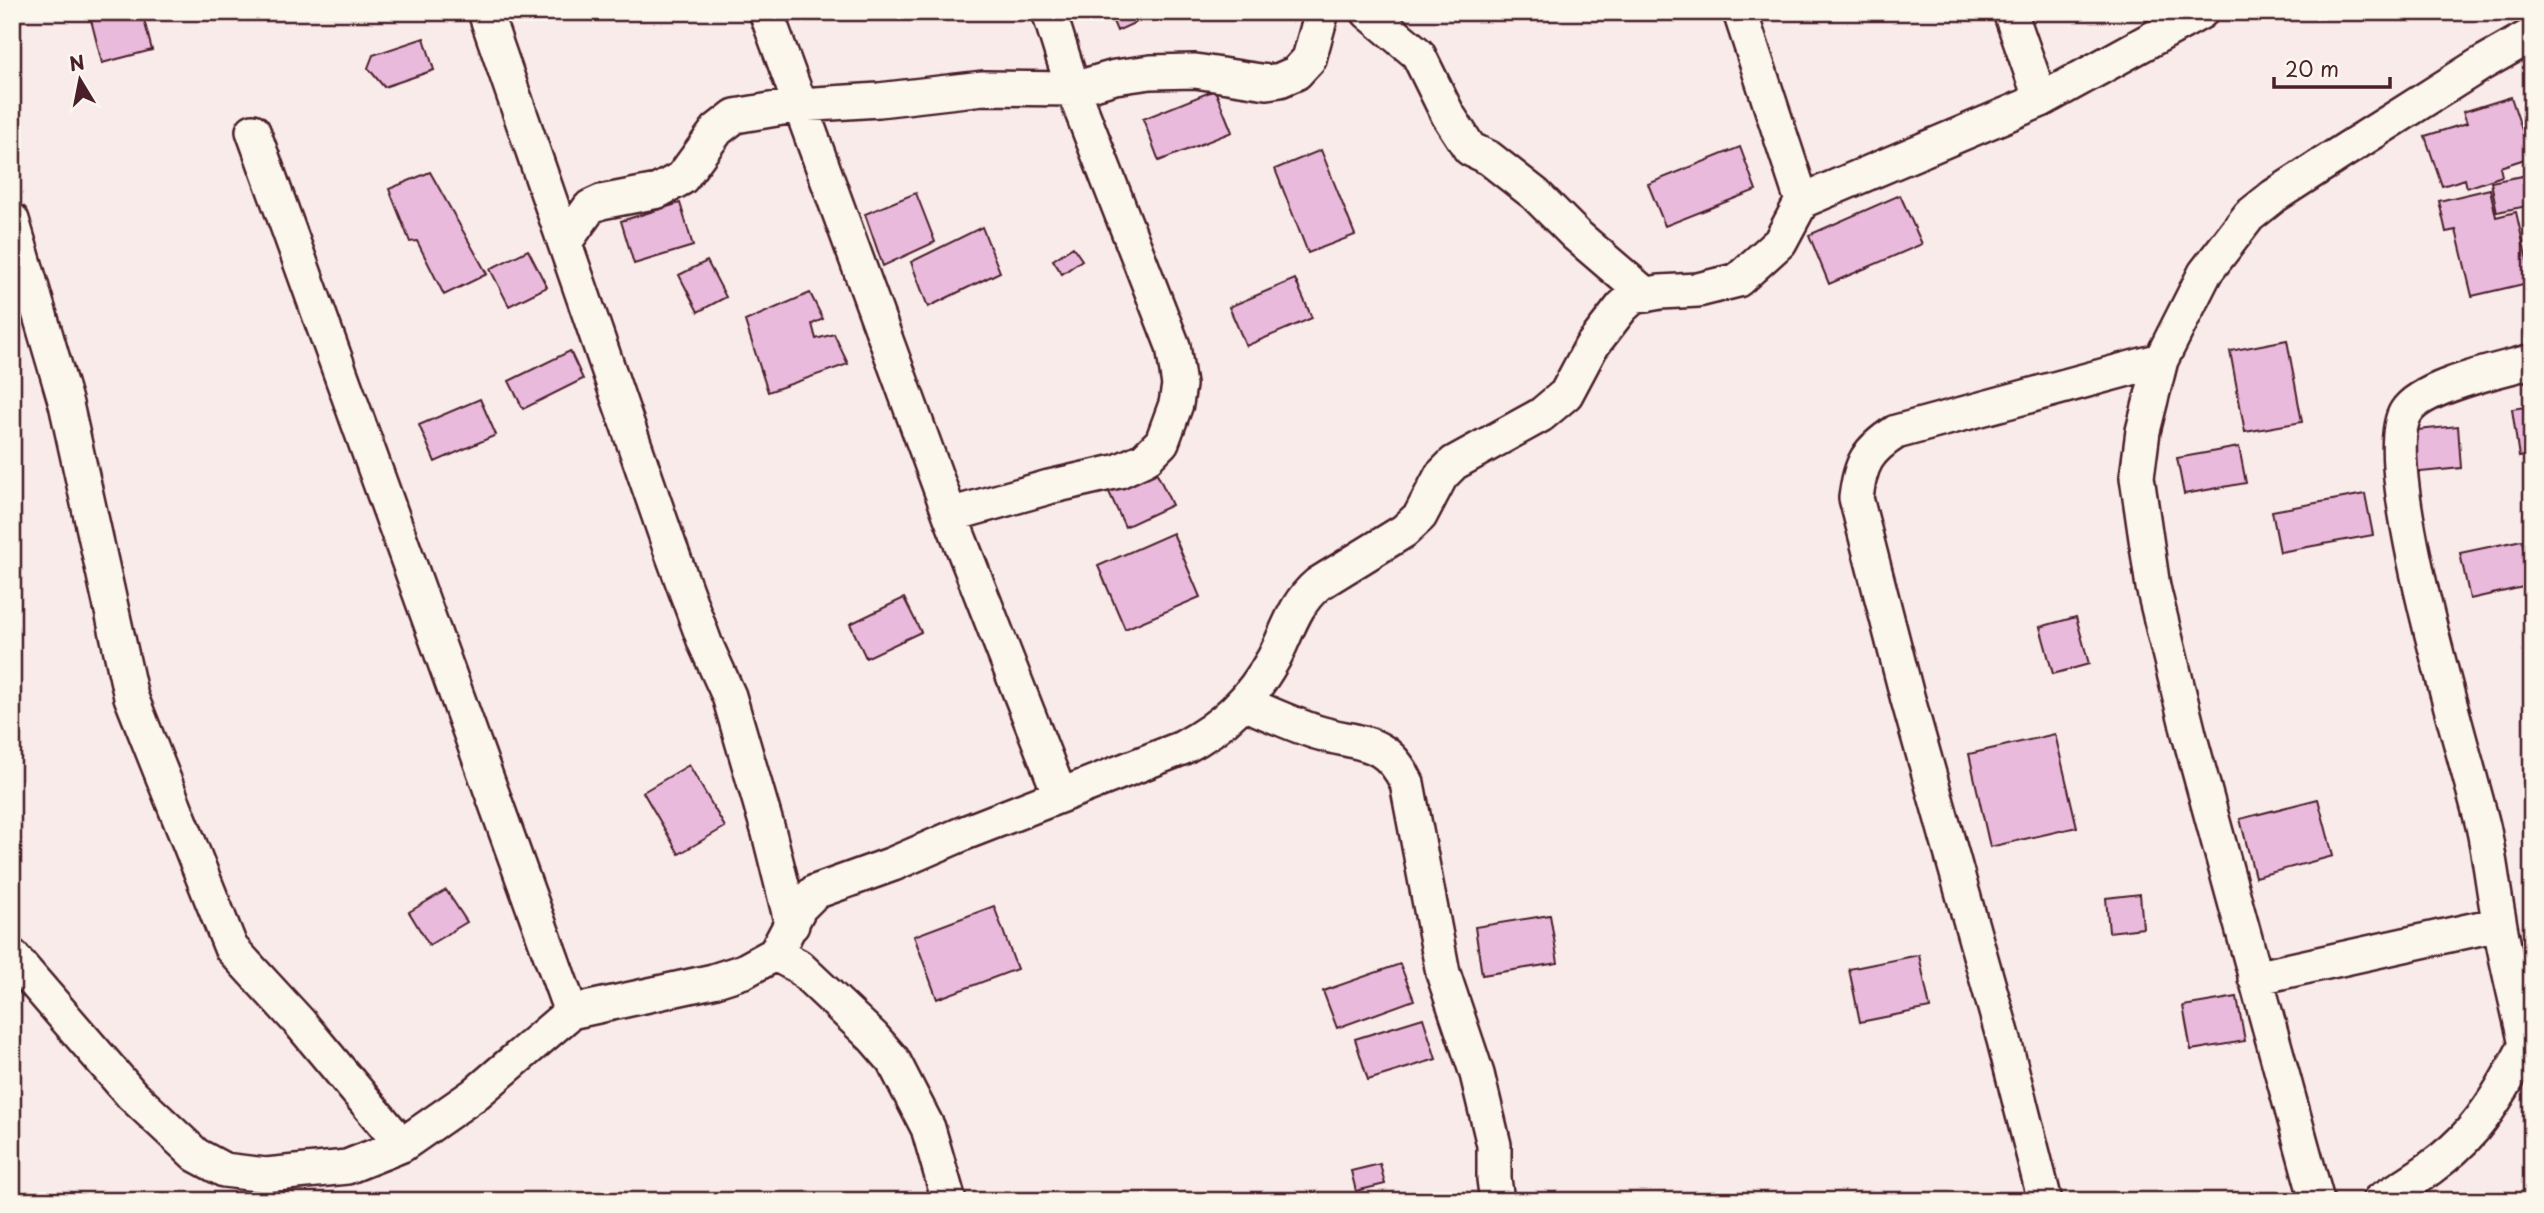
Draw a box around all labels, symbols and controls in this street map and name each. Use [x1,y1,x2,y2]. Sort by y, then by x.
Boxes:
north arrow [46,46,116,116]
scale bar [2274,46,2390,90]
text: N [67,47,87,77]
text: 20 m [2285,52,2339,84]

